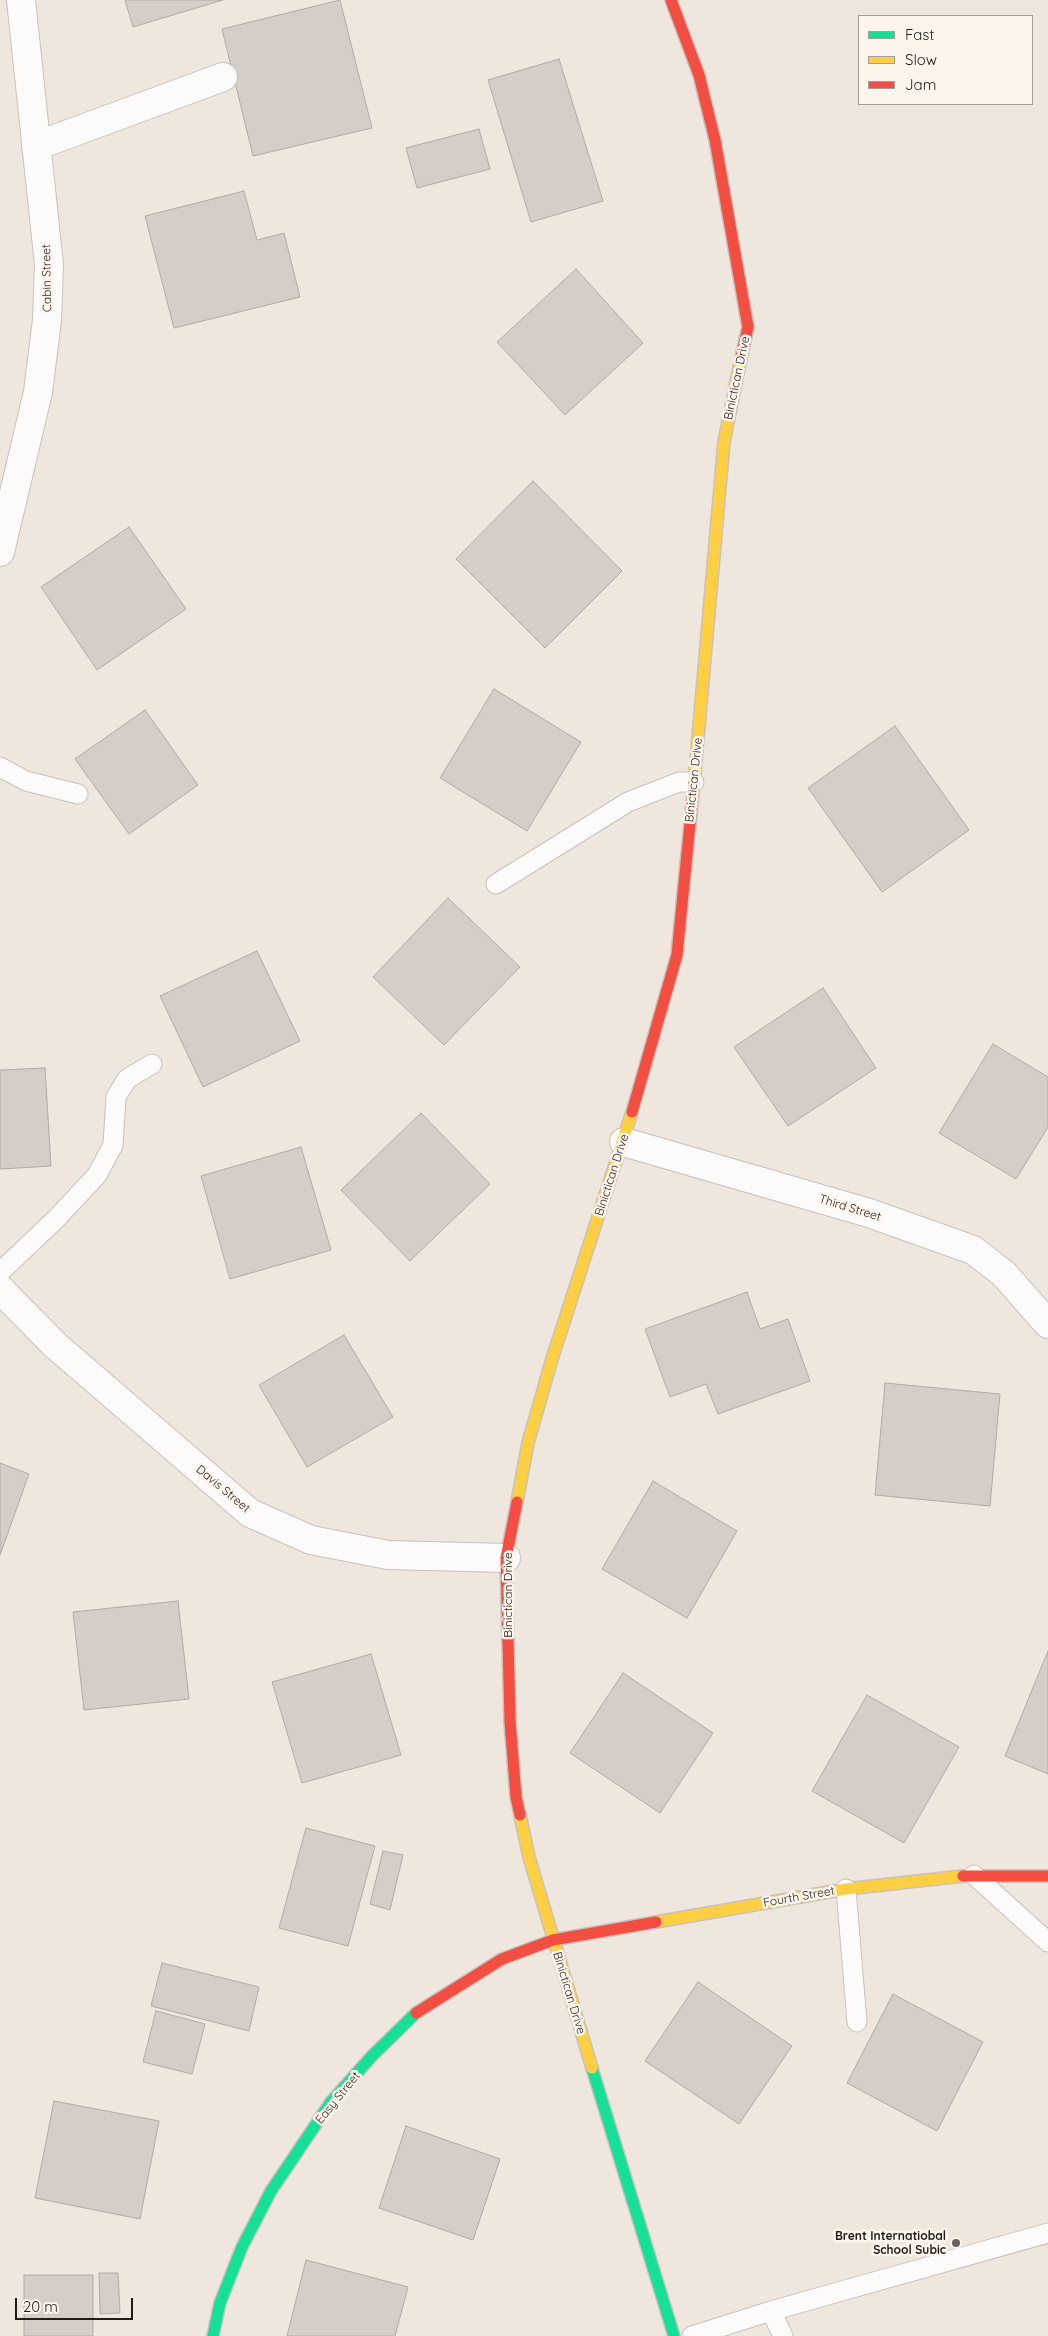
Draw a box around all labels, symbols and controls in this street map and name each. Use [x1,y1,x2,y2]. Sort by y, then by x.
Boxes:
legend [858,15,1033,105]
text: Fast [905,25,934,44]
text: Slow [905,50,937,69]
text: Jam [905,75,936,94]
street label: Cabin Street [39,244,55,312]
street label: Binictican Drive [721,335,753,421]
street label: Binictican Drive [682,737,706,823]
street label: Binictican Drive [592,1132,632,1218]
street label: Third Street [817,1192,883,1224]
street label: Davis Street [193,1462,253,1516]
street label: Binictican Drive [501,1552,515,1638]
street label: Fourth Street [762,1884,836,1910]
street label: Binictican Drive [550,1950,588,2036]
street label: Easy Street [313,2069,363,2127]
place label: Brent Internatiobal School Subic [835,2229,946,2257]
marker: Brent Internatiobal School Subic [950,2237,962,2249]
scale bar [18,2288,135,2320]
text: 20 m [23,2297,58,2316]

